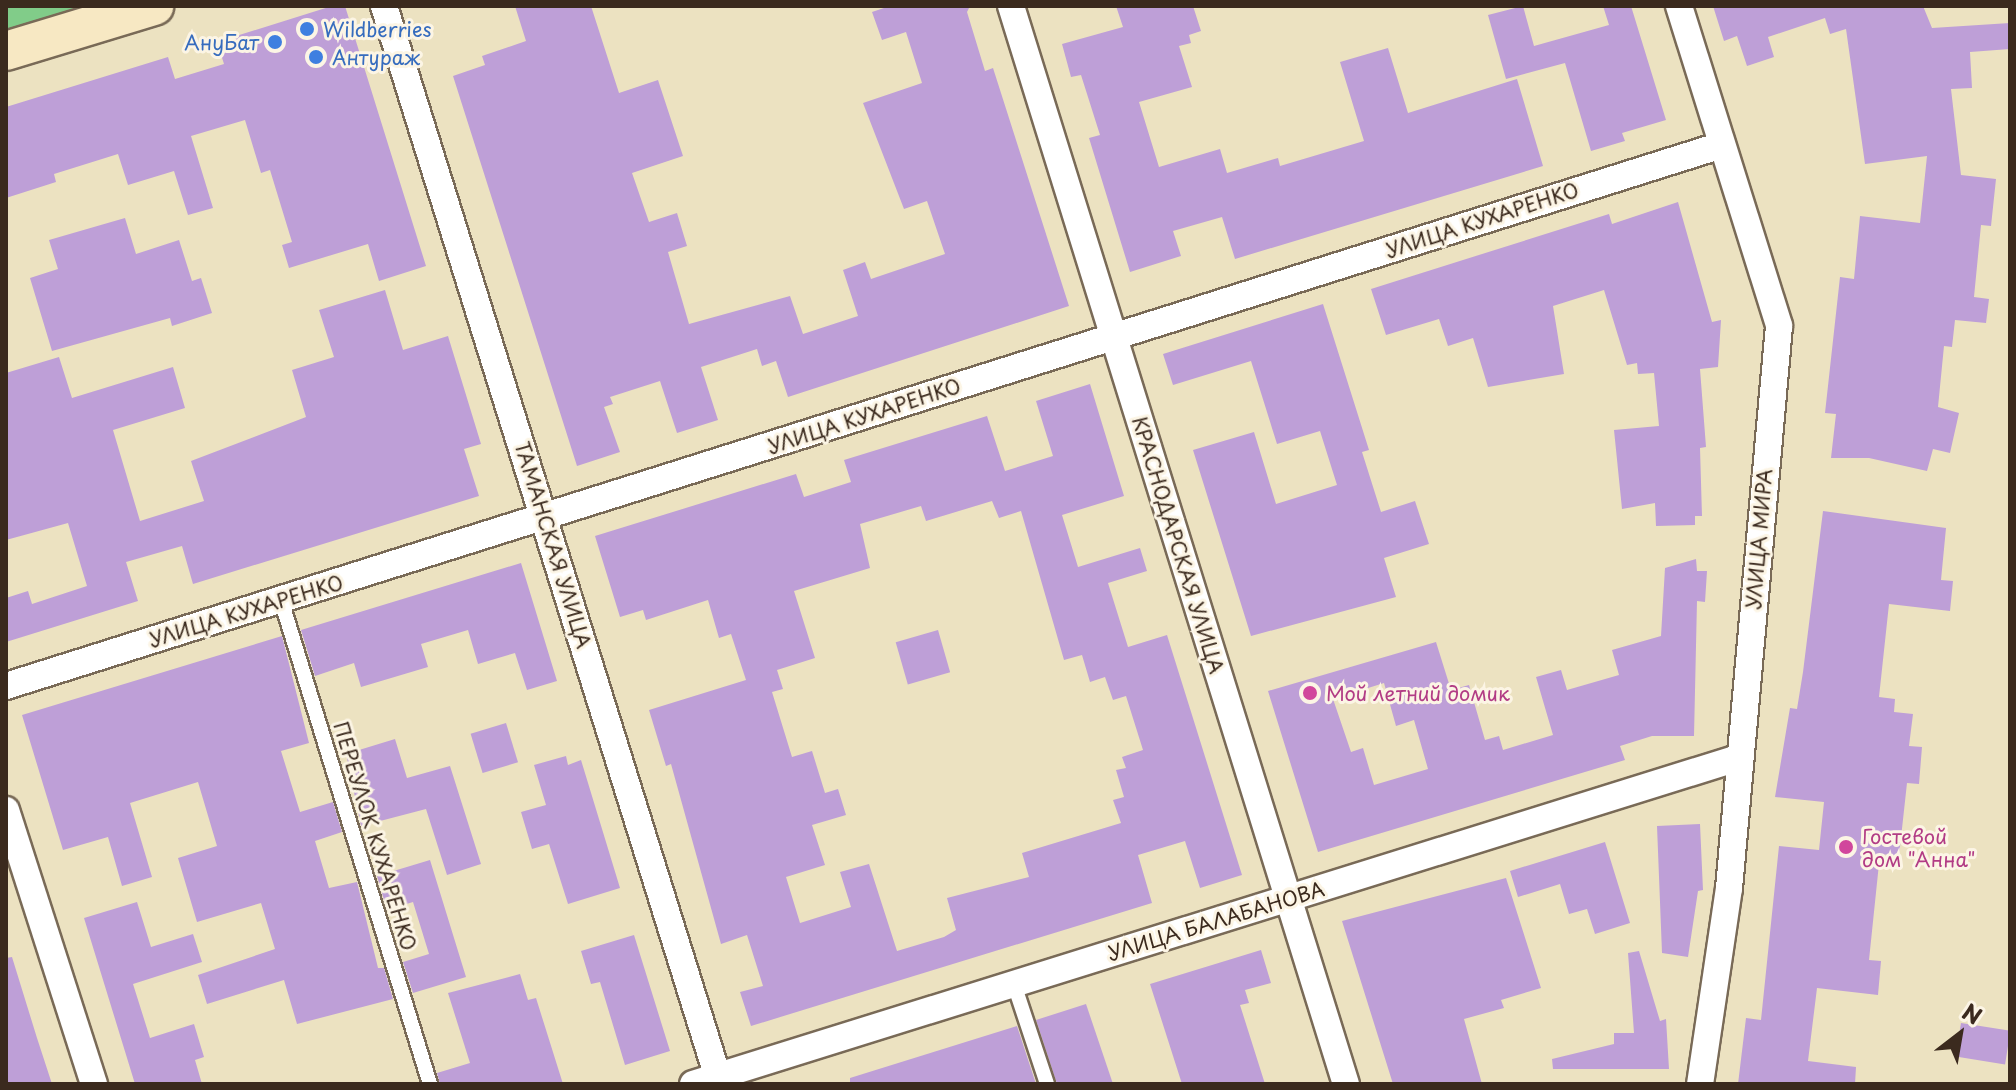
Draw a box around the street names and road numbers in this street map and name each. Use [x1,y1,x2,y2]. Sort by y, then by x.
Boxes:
street label: УЛИЦА КУХАРЕНКО [1382,177,1582,263]
street label: УЛИЦА КУХАРЕНКО [764,373,964,459]
street label: КРАСНОДАРСКАЯ УЛИЦА [1127,413,1229,677]
street label: ТАМАНСКАЯ УЛИЦА [510,439,596,651]
street label: УЛИЦА МИРА [1741,467,1777,611]
street label: УЛИЦА КУХАРЕНКО [146,570,346,652]
street label: ПЕРЕУЛОК КУХАРЕНКО [329,719,421,953]
street label: УЛИЦА БАЛАБАНОВА [1105,877,1327,965]

